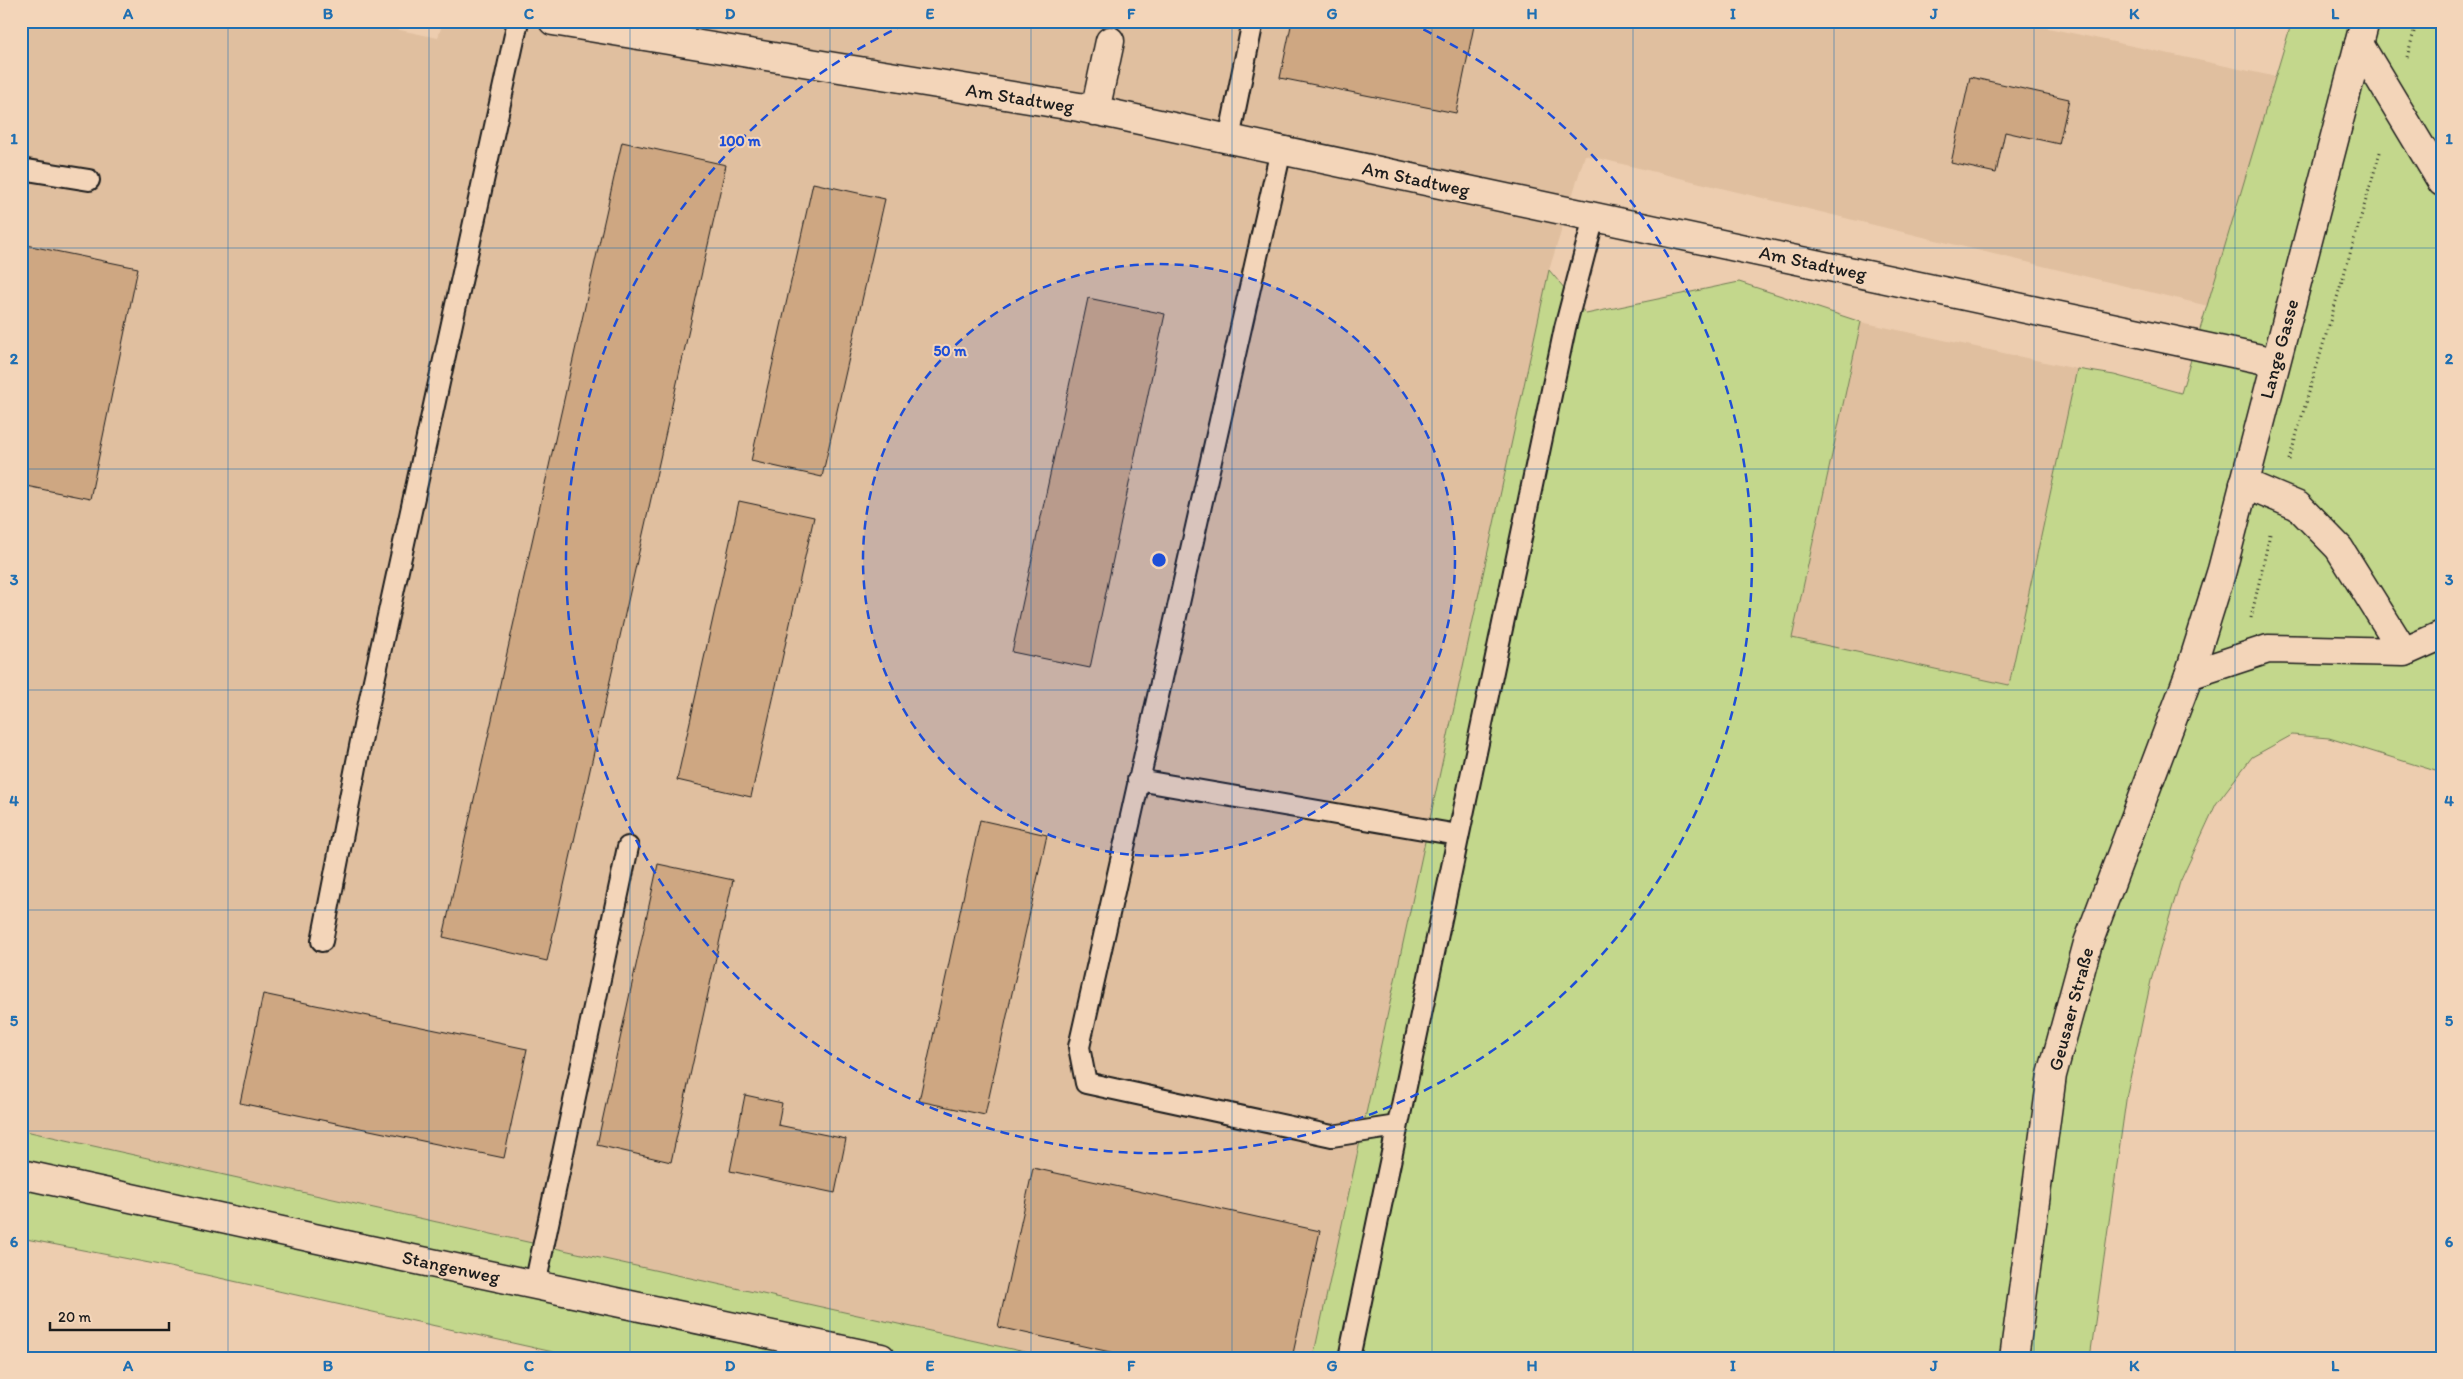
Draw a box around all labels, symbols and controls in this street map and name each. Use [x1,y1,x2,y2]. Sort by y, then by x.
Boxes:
text: A [122,4,134,23]
text: B [323,4,334,23]
text: C [524,4,535,23]
text: D [725,4,736,23]
text: E [926,4,935,23]
text: F [1127,4,1136,23]
text: G [1326,4,1338,23]
text: H [1526,4,1538,23]
text: I [1730,4,1736,23]
text: J [1929,4,1938,23]
text: K [2129,4,2140,23]
text: L [2331,4,2340,23]
street label: Am Stadtweg [964,78,1076,118]
text: 1 [10,129,18,148]
text: 1 [2445,129,2453,148]
text: 100 m [719,132,761,150]
street label: Am Stadtweg [1360,156,1472,202]
street label: Am Stadtweg [1757,240,1869,286]
street label: Lange Gasse [2255,297,2303,401]
text: 50 m [933,342,967,360]
text: 2 [10,349,19,368]
text: 2 [2445,349,2454,368]
centre of rings [1150,551,1168,569]
text: 3 [10,570,19,589]
text: 3 [2445,570,2454,589]
text: 4 [9,791,19,810]
text: 4 [2444,791,2454,810]
street label: Geusaer Straße [2043,945,2099,1073]
text: 5 [10,1011,19,1030]
text: 5 [2445,1011,2454,1030]
text: 6 [10,1232,19,1251]
text: 6 [2445,1232,2454,1251]
street label: Stangenweg [400,1245,502,1289]
scale bar [50,1299,169,1331]
text: 20 m [58,1308,92,1326]
text: A [122,1356,134,1375]
text: B [323,1356,334,1375]
text: C [524,1356,535,1375]
text: D [725,1356,736,1375]
text: E [926,1356,935,1375]
text: F [1127,1356,1136,1375]
text: G [1326,1356,1338,1375]
text: H [1526,1356,1538,1375]
text: I [1730,1356,1736,1375]
text: J [1929,1356,1938,1375]
text: K [2129,1356,2140,1375]
text: L [2331,1356,2340,1375]

